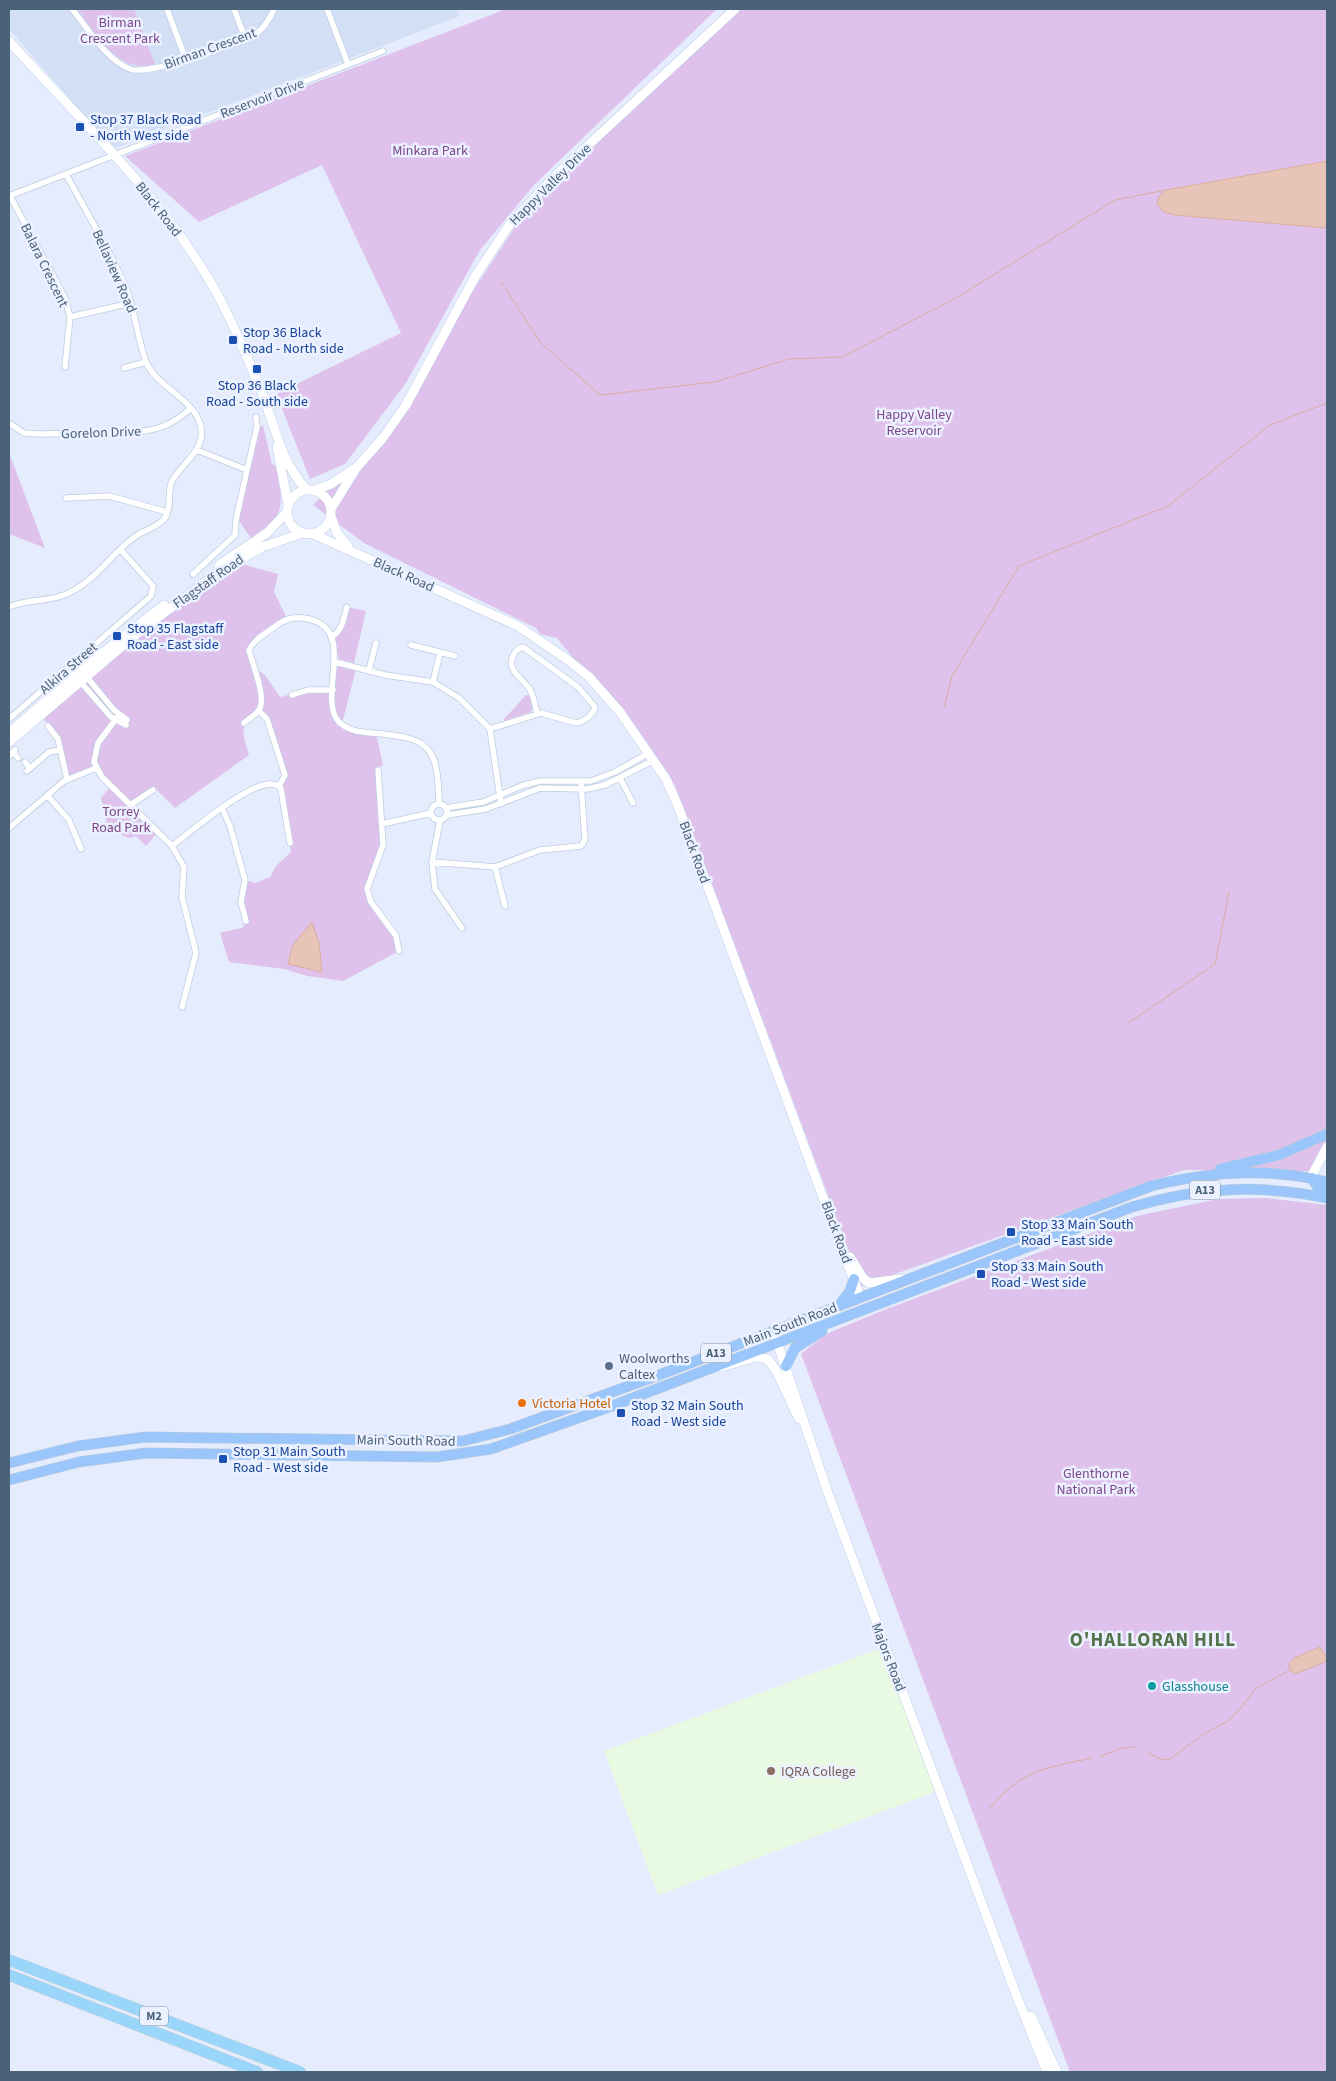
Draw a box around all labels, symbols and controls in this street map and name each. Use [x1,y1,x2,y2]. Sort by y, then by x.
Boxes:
park label: Birman Crescent Park [80,13,160,49]
street label: Birman Crescent [162,23,259,75]
street label: Reservoir Drive [218,74,307,124]
place label: Stop 37 Black Road - North West side [90,110,202,146]
marker: Stop 37 Black Road - North West side [74,121,86,133]
street label: Happy Valley Drive [505,139,596,230]
park label: Minkara Park [392,141,468,161]
street label: Black Road [130,178,186,241]
street label: Balara Crescent [15,220,73,311]
street label: Bellaview Road [87,227,141,316]
place label: Stop 36 Black Road - North side [243,323,344,359]
marker: Stop 36 Black Road - North side [227,334,239,346]
marker: Stop 36 Black Road - South side [251,363,263,375]
place label: Stop 36 Black Road - South side [206,376,308,412]
park label: Happy Valley Reservoir [876,405,952,441]
street label: Gorelon Drive [61,422,141,444]
street label: Flagstaff Road [169,550,248,614]
street label: Black Road [370,553,437,597]
place label: Stop 35 Flagstaff Road - East side [127,619,224,655]
marker: Stop 35 Flagstaff Road - East side [111,630,123,642]
street label: Alkira Street [35,638,102,700]
park label: Torrey Road Park [91,802,151,838]
street label: Black Road [674,818,715,886]
road number: A13 [1190,1180,1220,1200]
street label: Black Road [816,1198,857,1266]
place label: Stop 33 Main South Road - East side [1021,1215,1134,1251]
marker: Stop 33 Main South Road - East side [1005,1226,1017,1238]
place label: Stop 33 Main South Road - West side [991,1257,1104,1293]
marker: Stop 33 Main South Road - West side [975,1268,987,1280]
street label: Main South Road [741,1298,840,1352]
road number: A13 [701,1344,731,1362]
place label: Woolworths Caltex [619,1349,690,1385]
marker: Woolworths Caltex [603,1360,615,1372]
place label: Victoria Hotel [532,1394,611,1414]
place label: Stop 32 Main South Road - West side [631,1396,744,1432]
marker: Victoria Hotel [516,1397,528,1409]
marker: Stop 32 Main South Road - West side [615,1407,627,1419]
street label: Main South Road [356,1430,456,1452]
place label: Stop 31 Main South Road - West side [233,1442,346,1478]
marker: Stop 31 Main South Road - West side [217,1453,229,1465]
park label: Glenthorne National Park [1057,1464,1136,1500]
street label: Majors Road [866,1620,910,1694]
district label: O'HALLORAN HILL [1070,1627,1236,1654]
place label: Glasshouse [1162,1677,1229,1697]
marker: Glasshouse [1146,1680,1158,1692]
place label: IQRA College [781,1762,856,1782]
marker: IQRA College [765,1765,777,1777]
road number: M2 [140,2006,168,2025]

